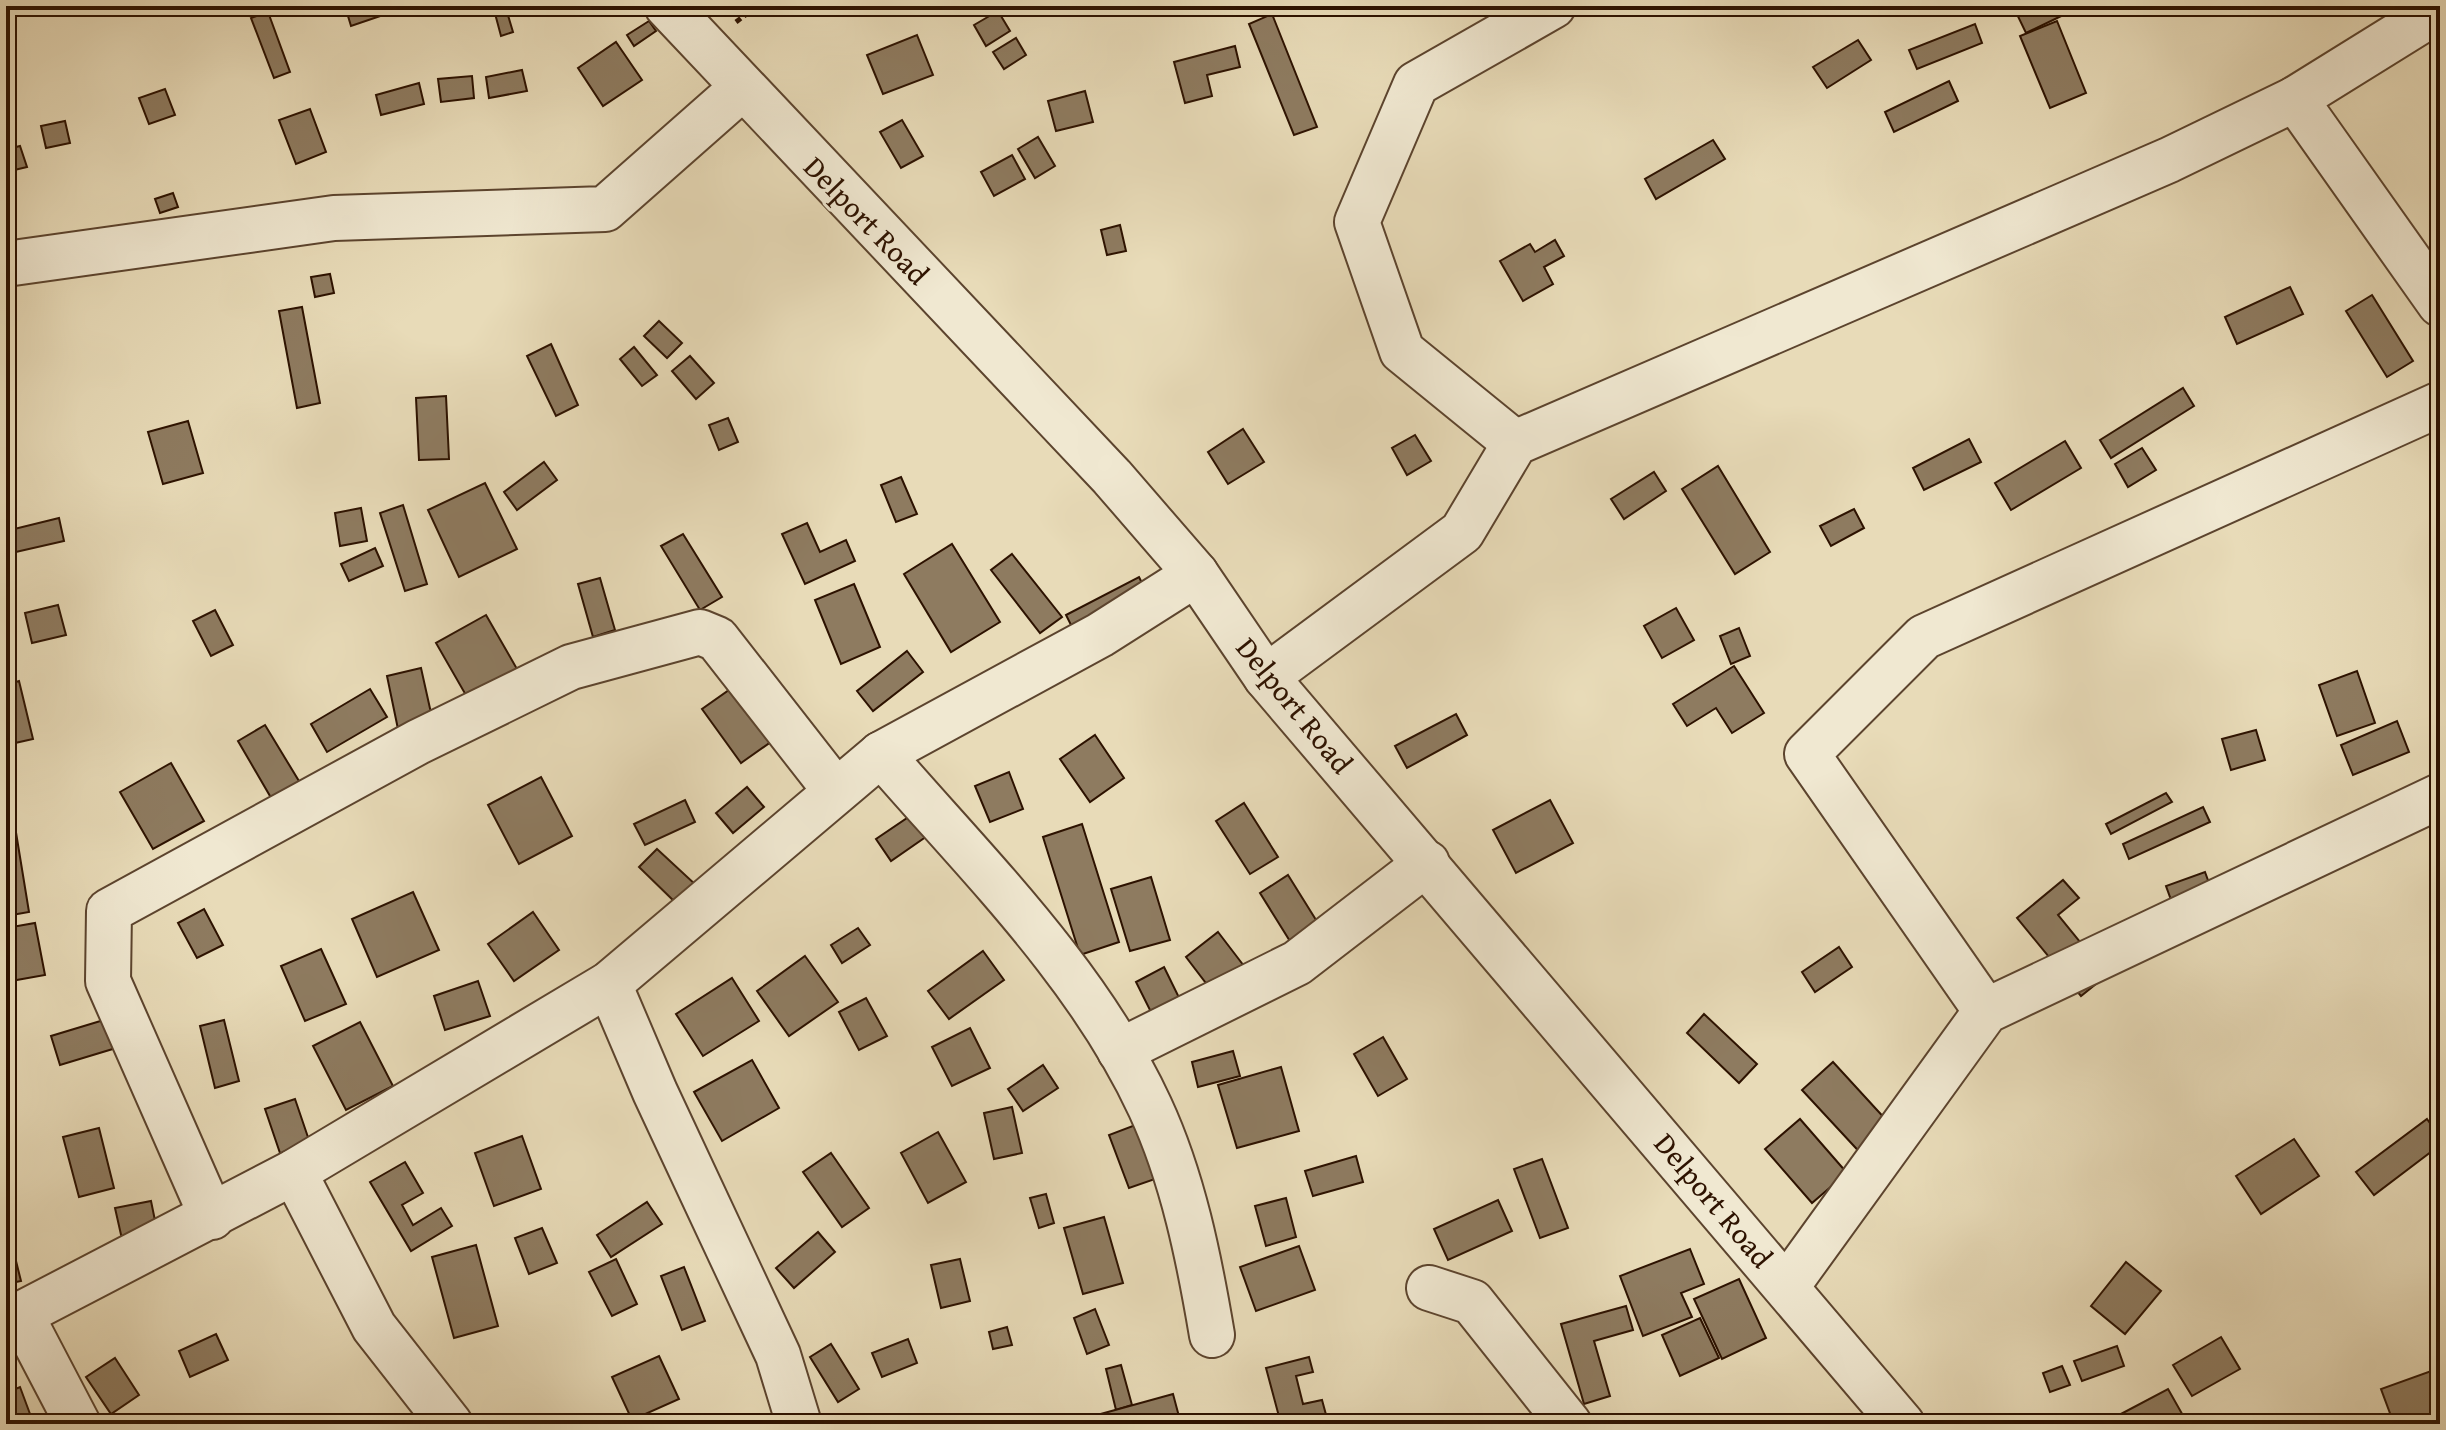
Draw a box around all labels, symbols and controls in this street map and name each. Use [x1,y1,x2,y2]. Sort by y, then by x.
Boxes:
street label: Delport Road [794,146,940,294]
street label: Delport Road [1226,627,1364,783]
street label: Delport Road [1644,1123,1784,1277]

